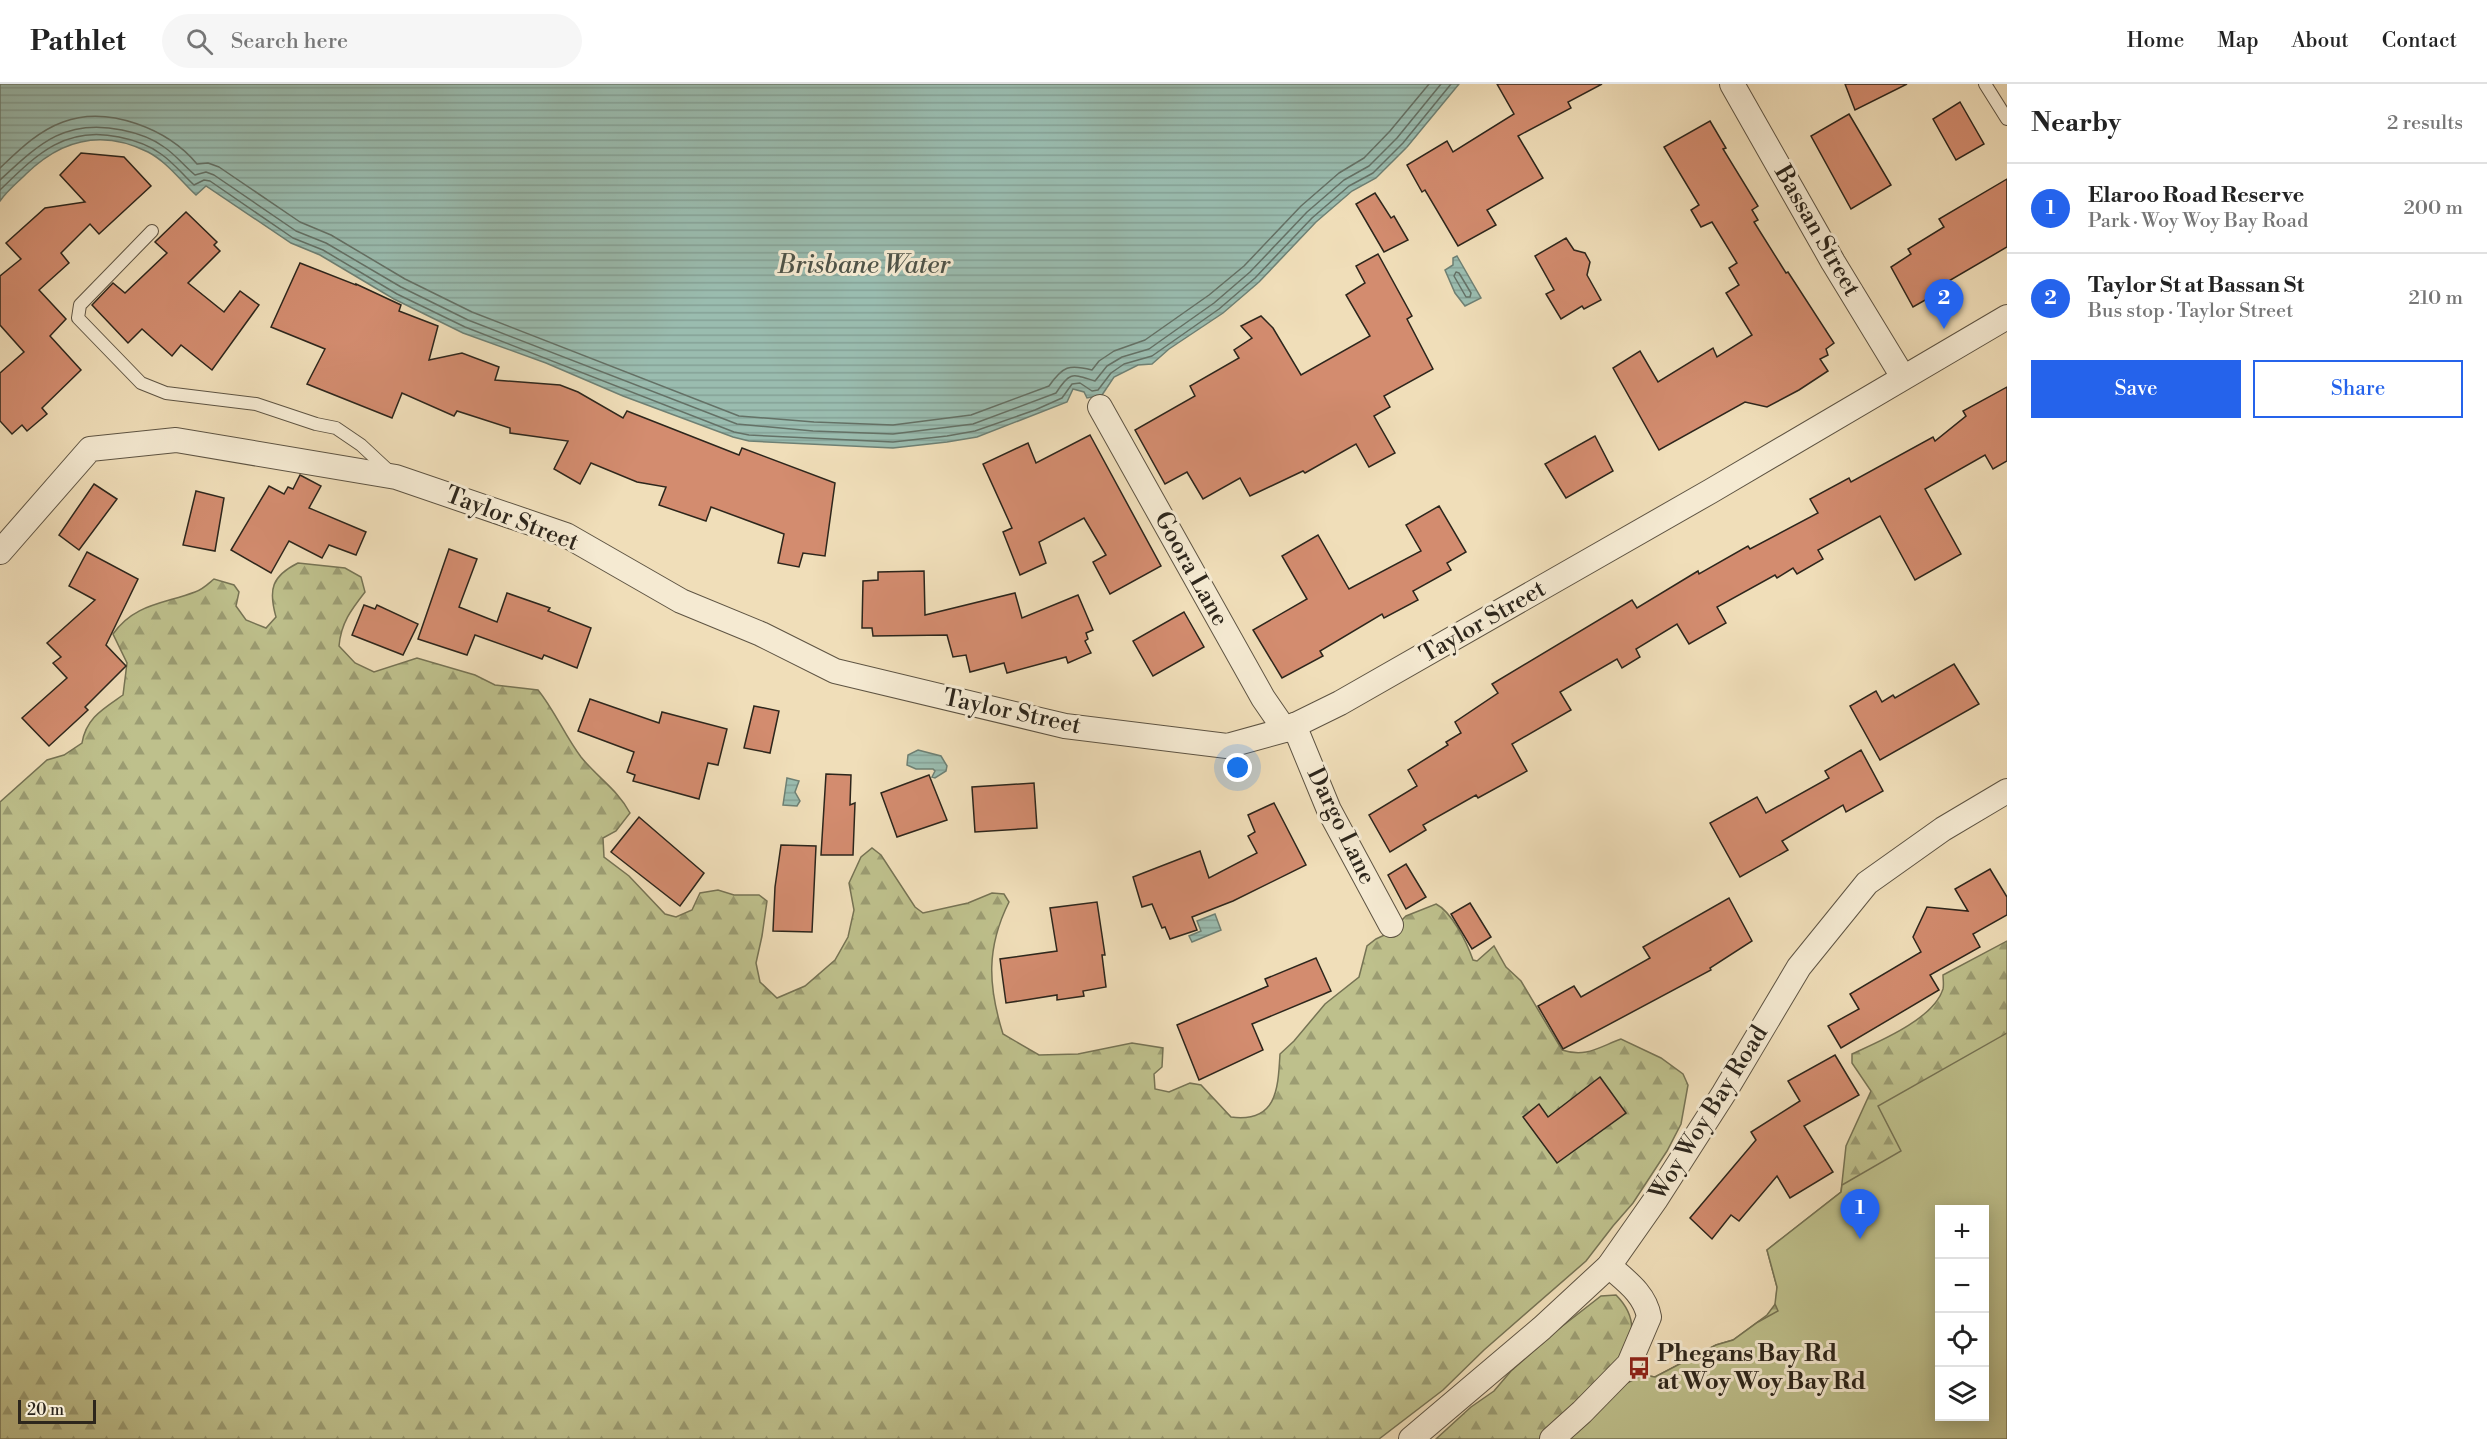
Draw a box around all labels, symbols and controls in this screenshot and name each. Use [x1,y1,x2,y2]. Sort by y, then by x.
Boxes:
search box [162,14,582,68]
text: Pathlet [30,24,126,59]
icon: search [183,25,216,58]
text: Search here [231,28,348,55]
text: Home [2127,28,2184,54]
text: Map [2217,28,2259,54]
text: About [2292,28,2349,54]
text: Contact [2382,28,2457,54]
text: Nearby [2031,107,2121,139]
text: 2 results [2387,111,2463,136]
street label: Bassan Street [1767,159,1867,302]
text: Elaroo Road Reserve [2088,182,2304,209]
text: 1 [2046,196,2055,221]
text: 200 m [2403,196,2463,221]
text: Park · Woy Woy Bay Road [2088,209,2308,234]
water label: Brisbane Water [777,249,951,281]
text: Taylor St at Bassan St [2088,272,2304,299]
pin: 2 [1924,280,1964,329]
text: 2 [2044,286,2057,311]
text: 210 m [2408,286,2463,311]
text: Bus stop · Taylor Street [2088,299,2293,324]
button: Save [2031,360,2241,418]
button: Share [2253,360,2463,418]
street label: Taylor Street [441,480,583,558]
street label: Goora Lane [1147,506,1235,632]
street label: Taylor Street [1415,574,1552,670]
street label: Taylor Street [940,683,1084,741]
your location [1223,753,1252,782]
street label: Dargo Lane [1300,763,1382,889]
street label: Woy Woy Bay Road [1643,1020,1775,1207]
pin: 1 [1840,1190,1880,1239]
map controls [1935,1205,1989,1421]
button: + [1935,1205,1989,1259]
button: − [1935,1259,1989,1313]
button: locate [1935,1313,1989,1367]
place label: Phegans Bay Rd at Woy Woy Bay Rd [1657,1339,1866,1397]
bus stop icon: Phegans Bay Rd at Woy Woy Bay Rd [1626,1355,1652,1381]
button: layers [1935,1367,1989,1421]
scale bar [18,1397,96,1424]
text: 20 m [27,1400,64,1420]

